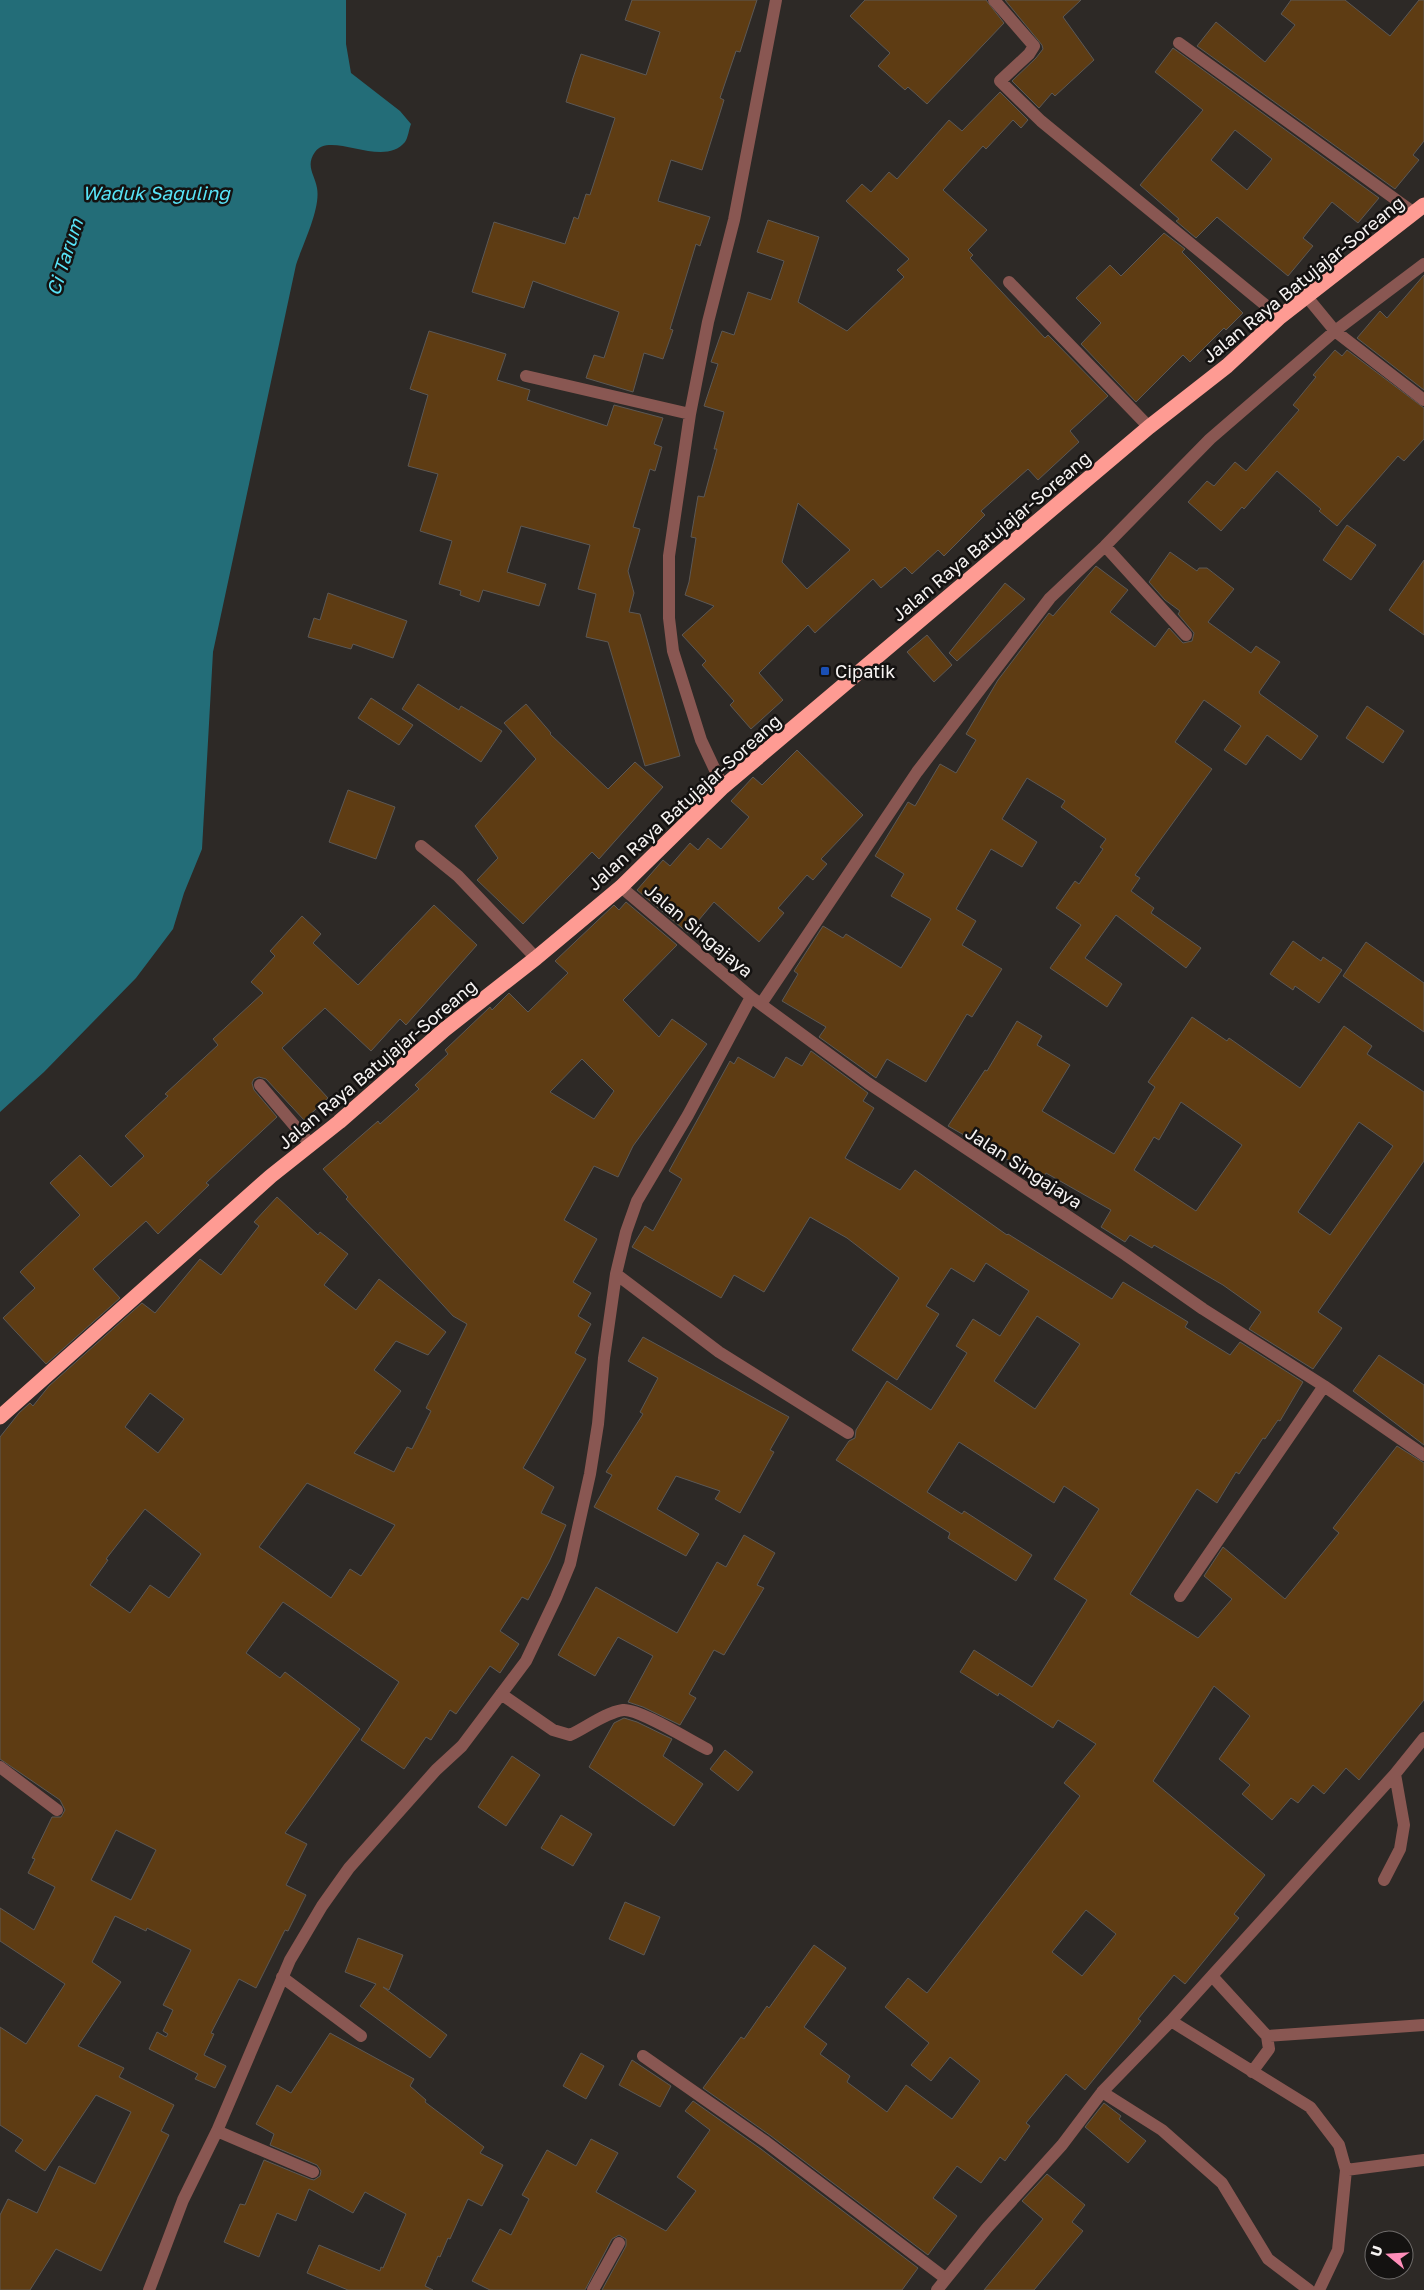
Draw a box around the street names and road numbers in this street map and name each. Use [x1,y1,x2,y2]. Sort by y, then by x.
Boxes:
street label: Jalan Raya Batujajar-Soreang [1198,191,1408,367]
street label: Jalan Raya Batujajar-Soreang [887,446,1095,626]
street label: Jalan Raya Batujajar-Soreang [583,709,785,895]
street label: Jalan Singajaya [640,878,758,982]
street label: Jalan Raya Batujajar-Soreang [273,974,481,1154]
street label: Jalan Singajaya [962,1121,1086,1213]

